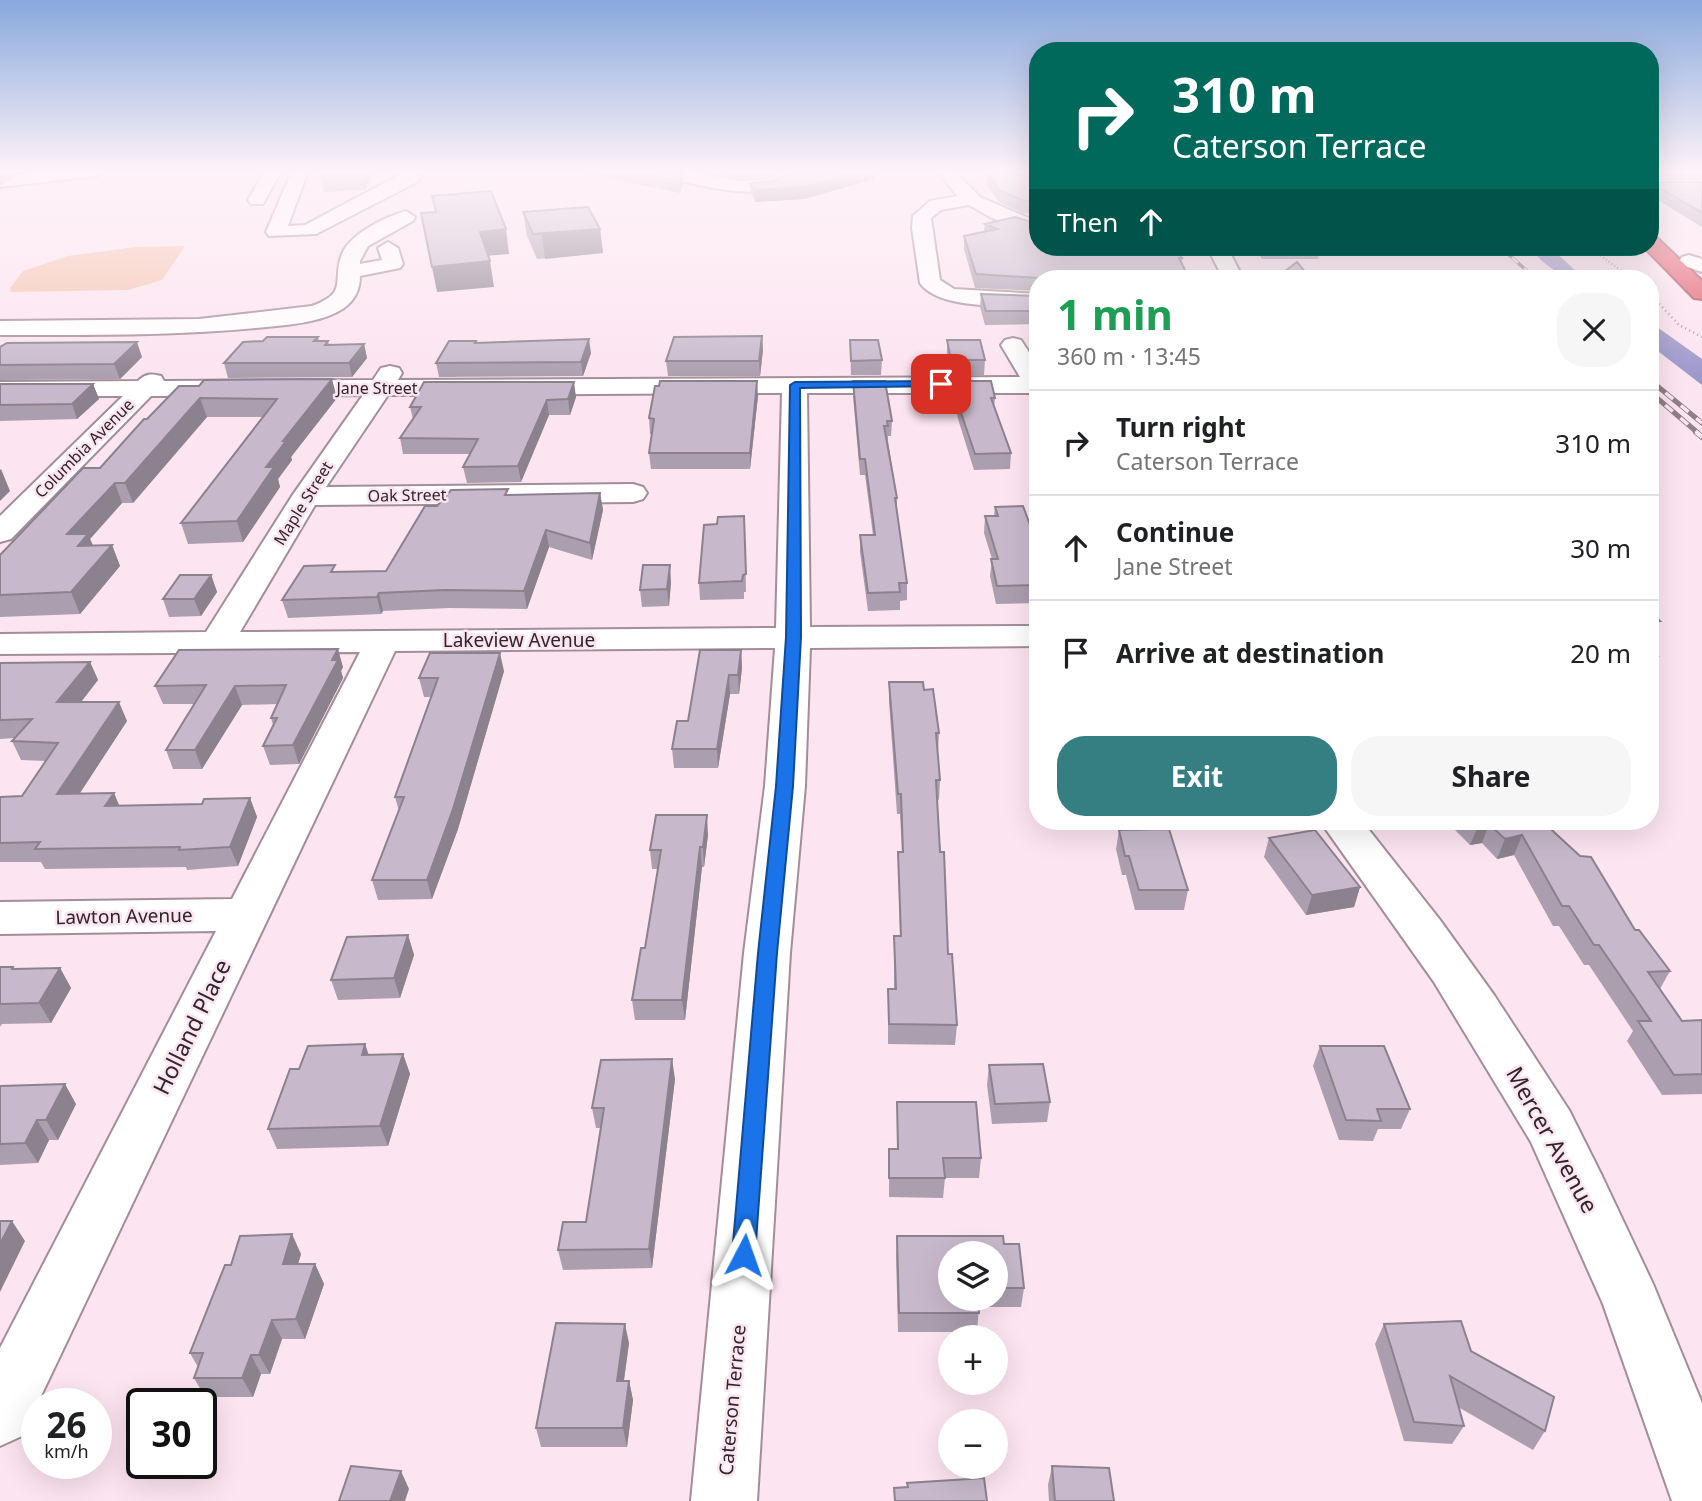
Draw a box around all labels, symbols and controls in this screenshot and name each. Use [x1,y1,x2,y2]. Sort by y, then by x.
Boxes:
text: 310 m [1172,61,1317,127]
icon: right [1057,70,1148,161]
text: Caterson Terrace [1172,124,1427,167]
icon: ahead [1132,203,1170,241]
text: Then [1057,204,1118,240]
text: 1 min [1057,285,1173,342]
button: close [1557,293,1631,367]
text: 360 m · 13:45 [1057,340,1201,372]
pin [911,354,971,414]
icon: arrive [922,365,960,403]
street label: Jane Street [334,377,418,399]
street label: Columbia Avenue [30,394,138,502]
text: Turn right [1116,409,1246,445]
icon: right [1057,424,1095,462]
text: 310 m [1555,425,1631,461]
text: Caterson Terrace [1116,445,1299,477]
street label: Maple Street [268,457,338,549]
street label: Oak Street [367,483,447,507]
text: Continue [1116,514,1234,550]
icon: ahead [1057,529,1095,567]
text: 30 m [1570,530,1631,566]
text: Jane Street [1116,550,1233,582]
street label: Lakeview Avenue [443,627,595,653]
icon: arrive [1057,634,1095,672]
text: Arrive at destination [1116,635,1385,671]
text: 20 m [1570,635,1631,671]
button: Exit [1057,736,1337,816]
button: Share [1351,736,1631,816]
street label: Lawton Avenue [55,902,193,930]
street label: Holland Place [145,954,238,1100]
street label: Mercer Avenue [1499,1060,1606,1219]
position arrow [707,1218,781,1292]
map controls [938,1241,1008,1479]
button: layers [938,1241,1008,1311]
street label: Caterson Terrace [712,1324,752,1476]
button: + [938,1325,1008,1395]
speed limit sign: 30 [126,1388,217,1479]
text: 26 [46,1401,87,1448]
button: − [938,1409,1008,1479]
text: km/h [44,1439,89,1463]

